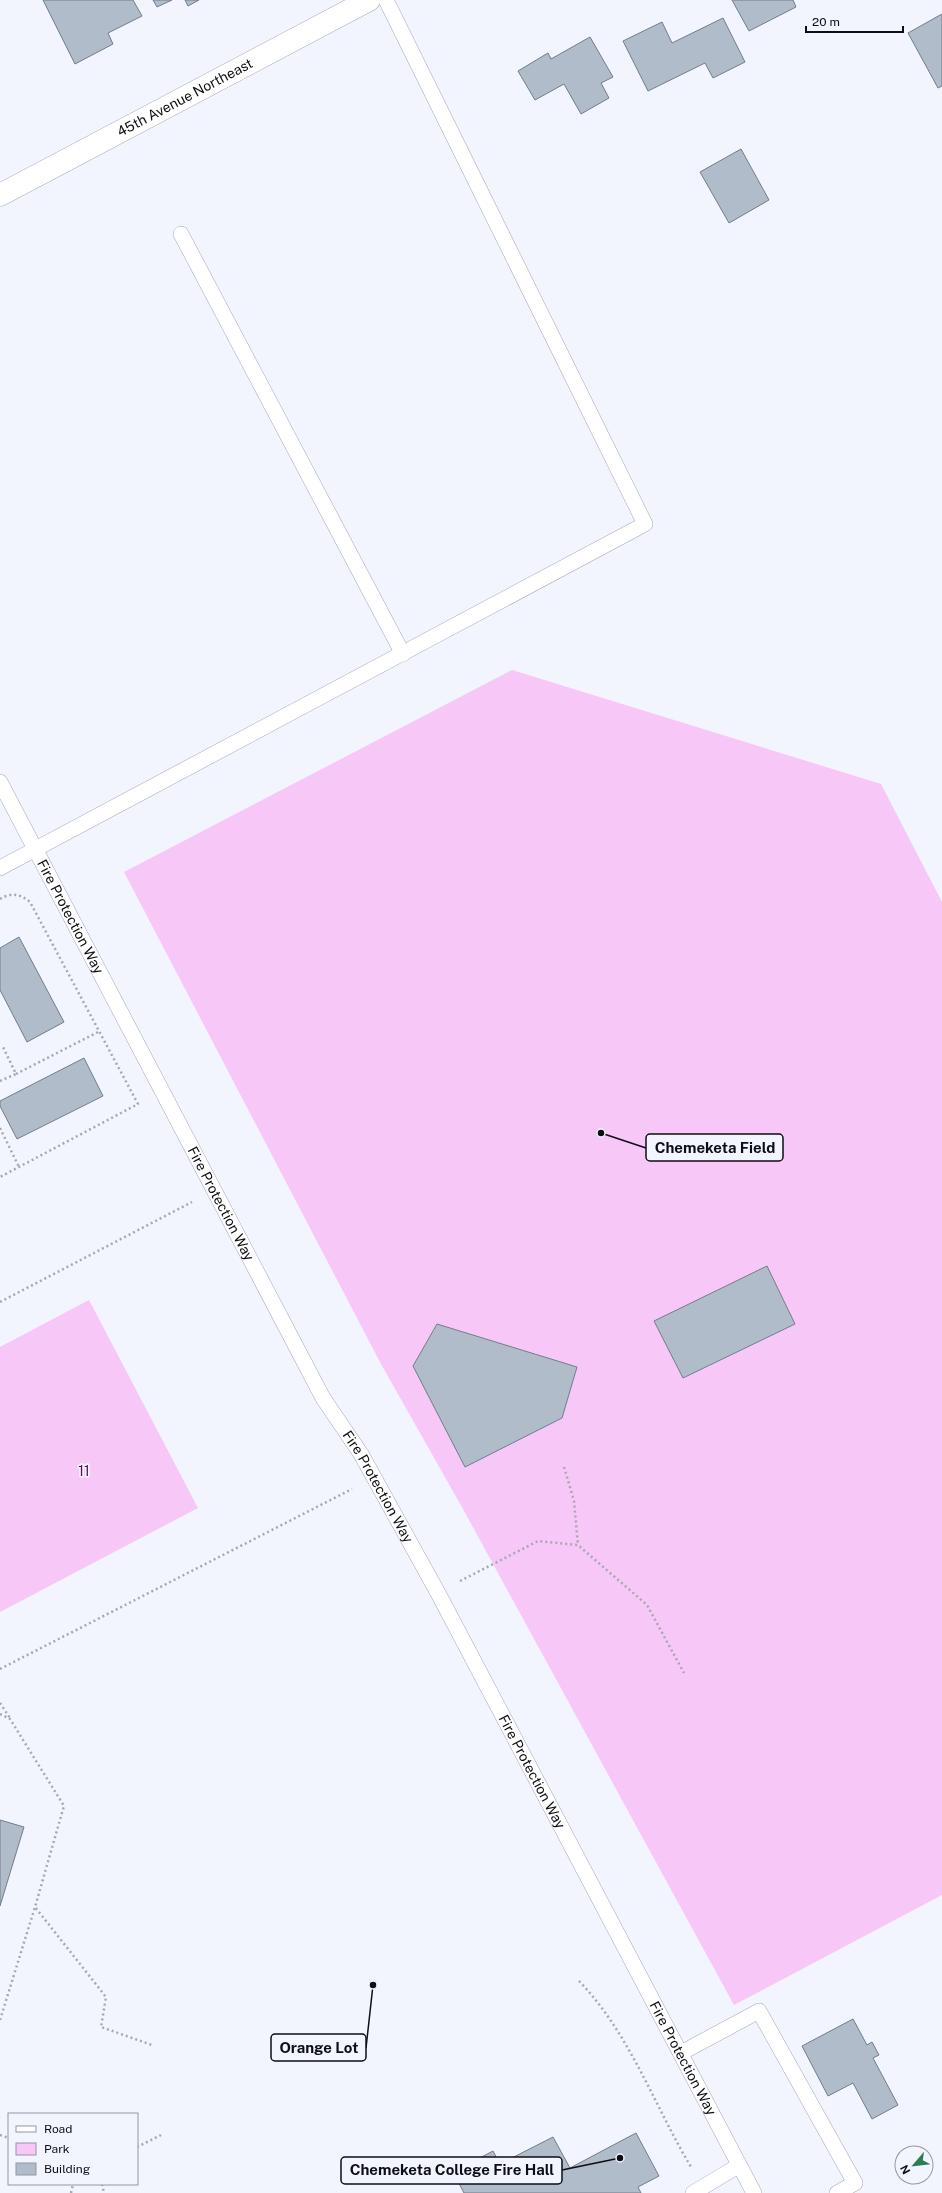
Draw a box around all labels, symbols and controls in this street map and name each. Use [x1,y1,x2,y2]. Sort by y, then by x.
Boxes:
scale bar [806,8,903,34]
text: 20 m [812,15,840,29]
street label: 45th Avenue Northeast [114,55,255,140]
street label: Fire Protection Way [34,857,107,977]
callout: Chemeketa Field [646,1134,783,1161]
text: Chemeketa Field [655,1139,775,1156]
street label: Fire Protection Way [185,1144,258,1264]
street label: Fire Protection Way [339,1428,417,1546]
park label: 11 [78,1463,90,1479]
street label: Fire Protection Way [495,1712,569,1832]
street label: Fire Protection Way [646,1999,720,2119]
callout: Orange Lot [271,2034,366,2061]
text: Orange Lot [280,2039,358,2056]
legend [8,2113,138,2185]
text: Road [44,2122,72,2136]
text: Park [44,2142,70,2156]
north arrow [894,2145,934,2185]
callout: Chemeketa College Fire Hall [341,2157,562,2184]
text: Chemeketa College Fire Hall [350,2161,554,2178]
text: Building [44,2162,90,2176]
text: N [898,2163,912,2176]

